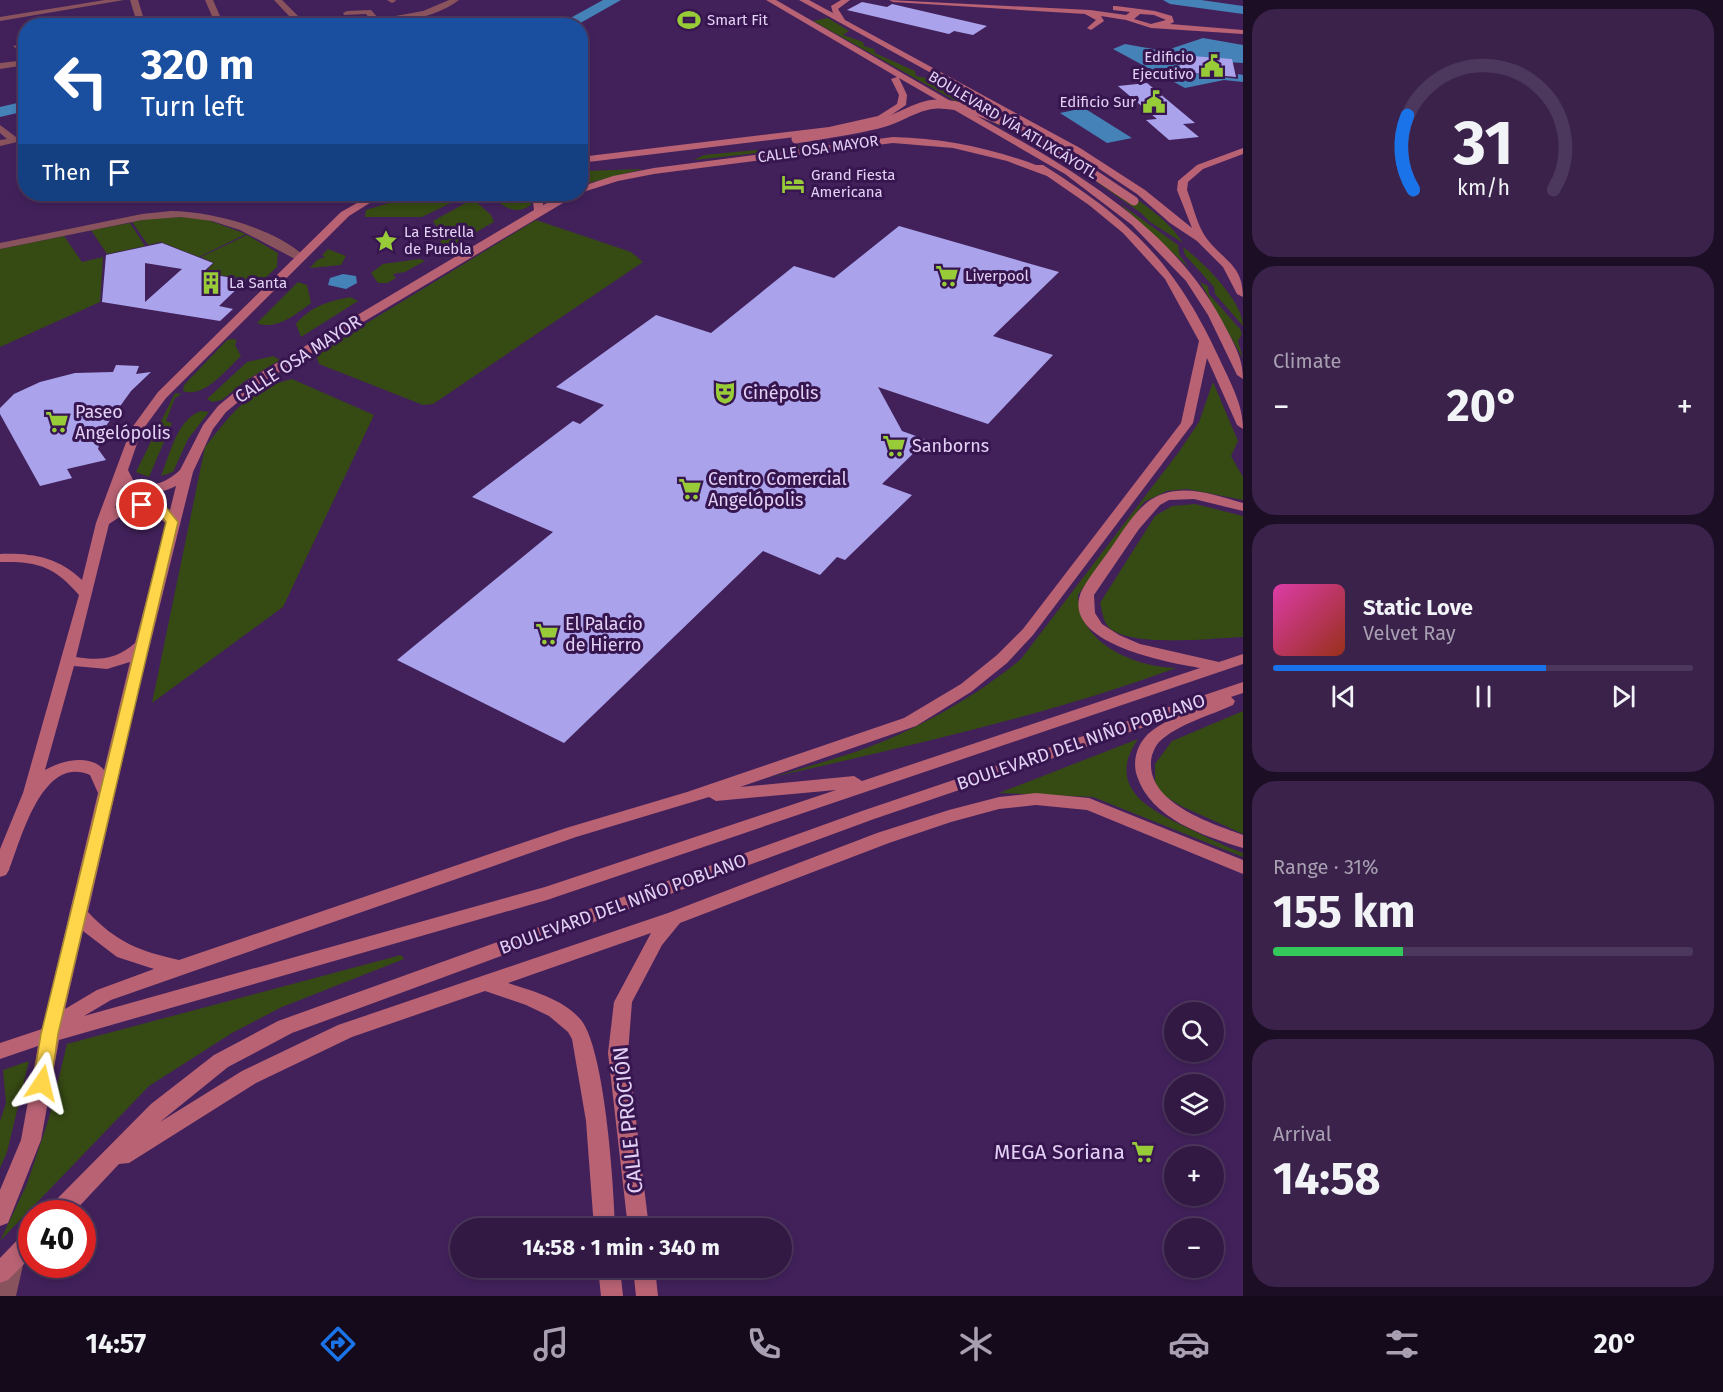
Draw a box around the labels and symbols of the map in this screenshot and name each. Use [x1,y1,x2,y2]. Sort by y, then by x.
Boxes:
sports icon: Smart Fit [676,7,702,33]
place label: Smart Fit [707,11,768,29]
place label: Edificio Ejecutivo [1132,48,1194,83]
public building icon: Edificio Ejecutivo [1199,53,1225,79]
street label: BOULEVARD VÍA ATLIXCÁYOTL [925,67,1101,183]
public building icon: Edificio Sur [1141,89,1167,115]
place label: Edificio Sur [1060,93,1136,111]
street label: CALLE OSA MAYOR [756,132,880,166]
place label: Grand Fiesta Americana [811,166,895,201]
hotel icon: Grand Fiesta Americana [780,171,806,197]
place label: La Estrella de Puebla [404,223,474,258]
place icon: La Estrella de Puebla [373,228,399,254]
supermarket icon: Liverpool [934,263,960,289]
place label: Liverpool [965,267,1029,285]
building icon: La Santa [198,270,224,296]
place label: La Santa [229,274,287,292]
street label: CALLE OSA MAYOR [231,310,365,408]
theatre icon: Cinépolis [712,380,738,406]
place label: Cinépolis [743,382,818,404]
place label: Paseo Angelópolis [75,401,170,444]
supermarket icon: Paseo Angelópolis [44,409,70,435]
supermarket icon: Sanborns [881,433,907,459]
place label: Sanborns [912,435,989,457]
place label: Centro Comercial Angelópolis [708,468,847,511]
supermarket icon: Centro Comercial Angelópolis [677,476,703,502]
pin [116,479,167,530]
place label: El Palacio de Hierro [565,613,643,656]
supermarket icon: El Palacio de Hierro [534,621,560,647]
street label: BOULEVARD DEL NIÑO POBLANO [954,688,1208,795]
street label: BOULEVARD DEL NIÑO POBLANO [496,848,749,959]
street label: CALLE PROCIÓN [607,1045,649,1195]
position arrow [10,1051,74,1115]
place label: MEGA Soriana [994,1139,1125,1165]
supermarket icon: MEGA Soriana [1130,1139,1156,1165]
speed limit sign: 40 [18,1200,96,1278]

